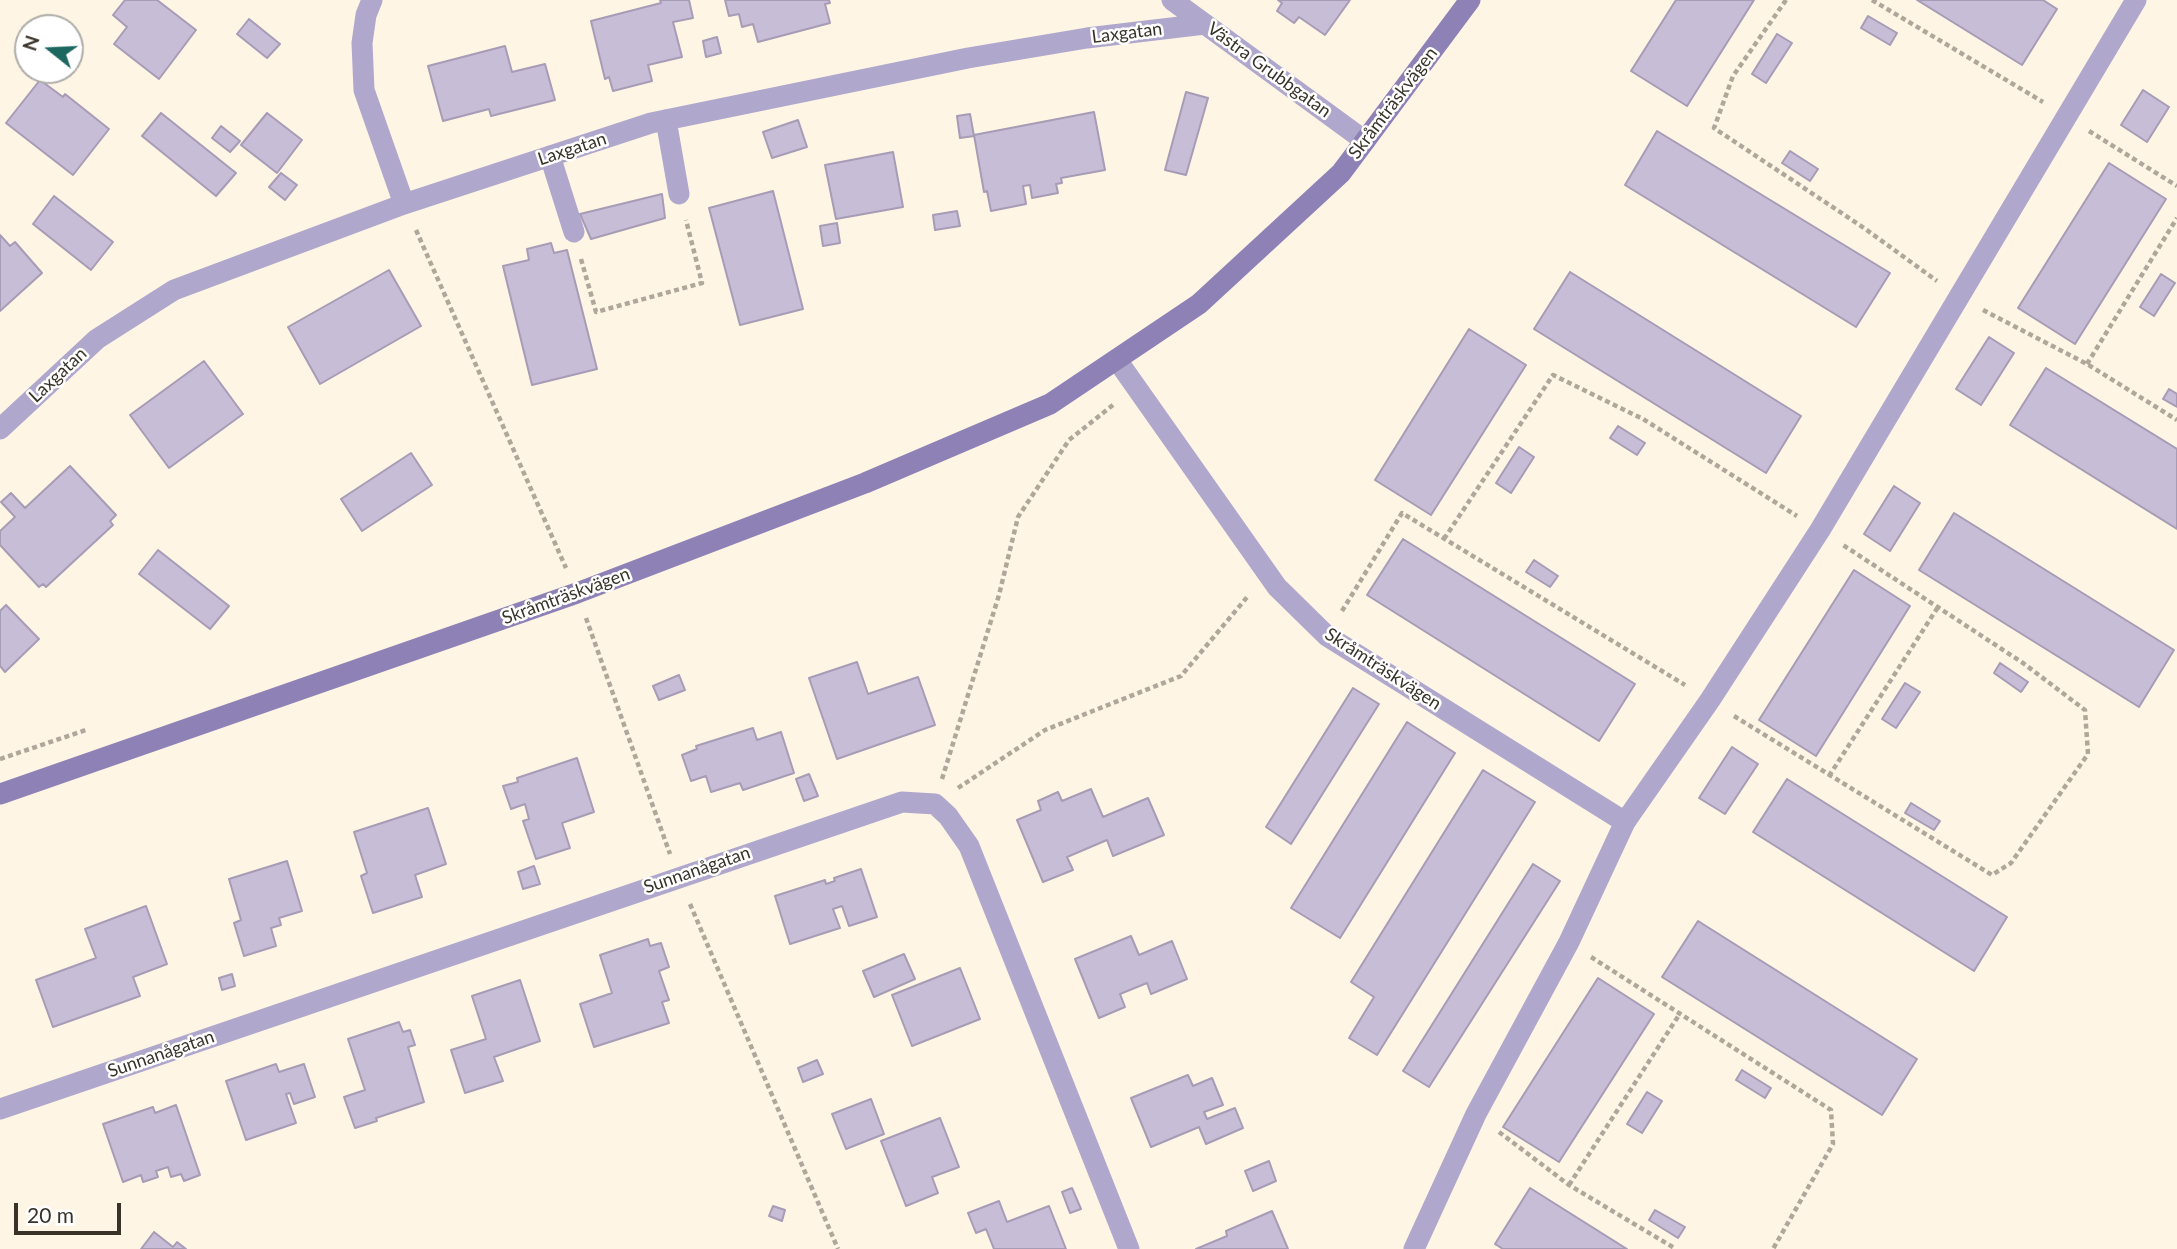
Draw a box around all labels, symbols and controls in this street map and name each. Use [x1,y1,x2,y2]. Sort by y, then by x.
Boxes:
north arrow [14,14,84,84]
street label: Laxgatan [1091,18,1163,48]
street label: Västra Grubbgatan [1203,18,1335,122]
text: N [17,32,44,53]
street label: Skråmträskvägen [1344,43,1442,163]
street label: Laxgatan [535,128,609,170]
street label: Laxgatan [25,343,91,407]
street label: Skråmträskvägen [499,563,633,629]
street label: Skråmträskvägen [1321,623,1445,715]
street label: Sunnanågatan [641,842,753,898]
street label: Sunnanågatan [105,1026,217,1082]
scale bar [18,1190,124,1234]
text: 20 m [27,1202,74,1227]

